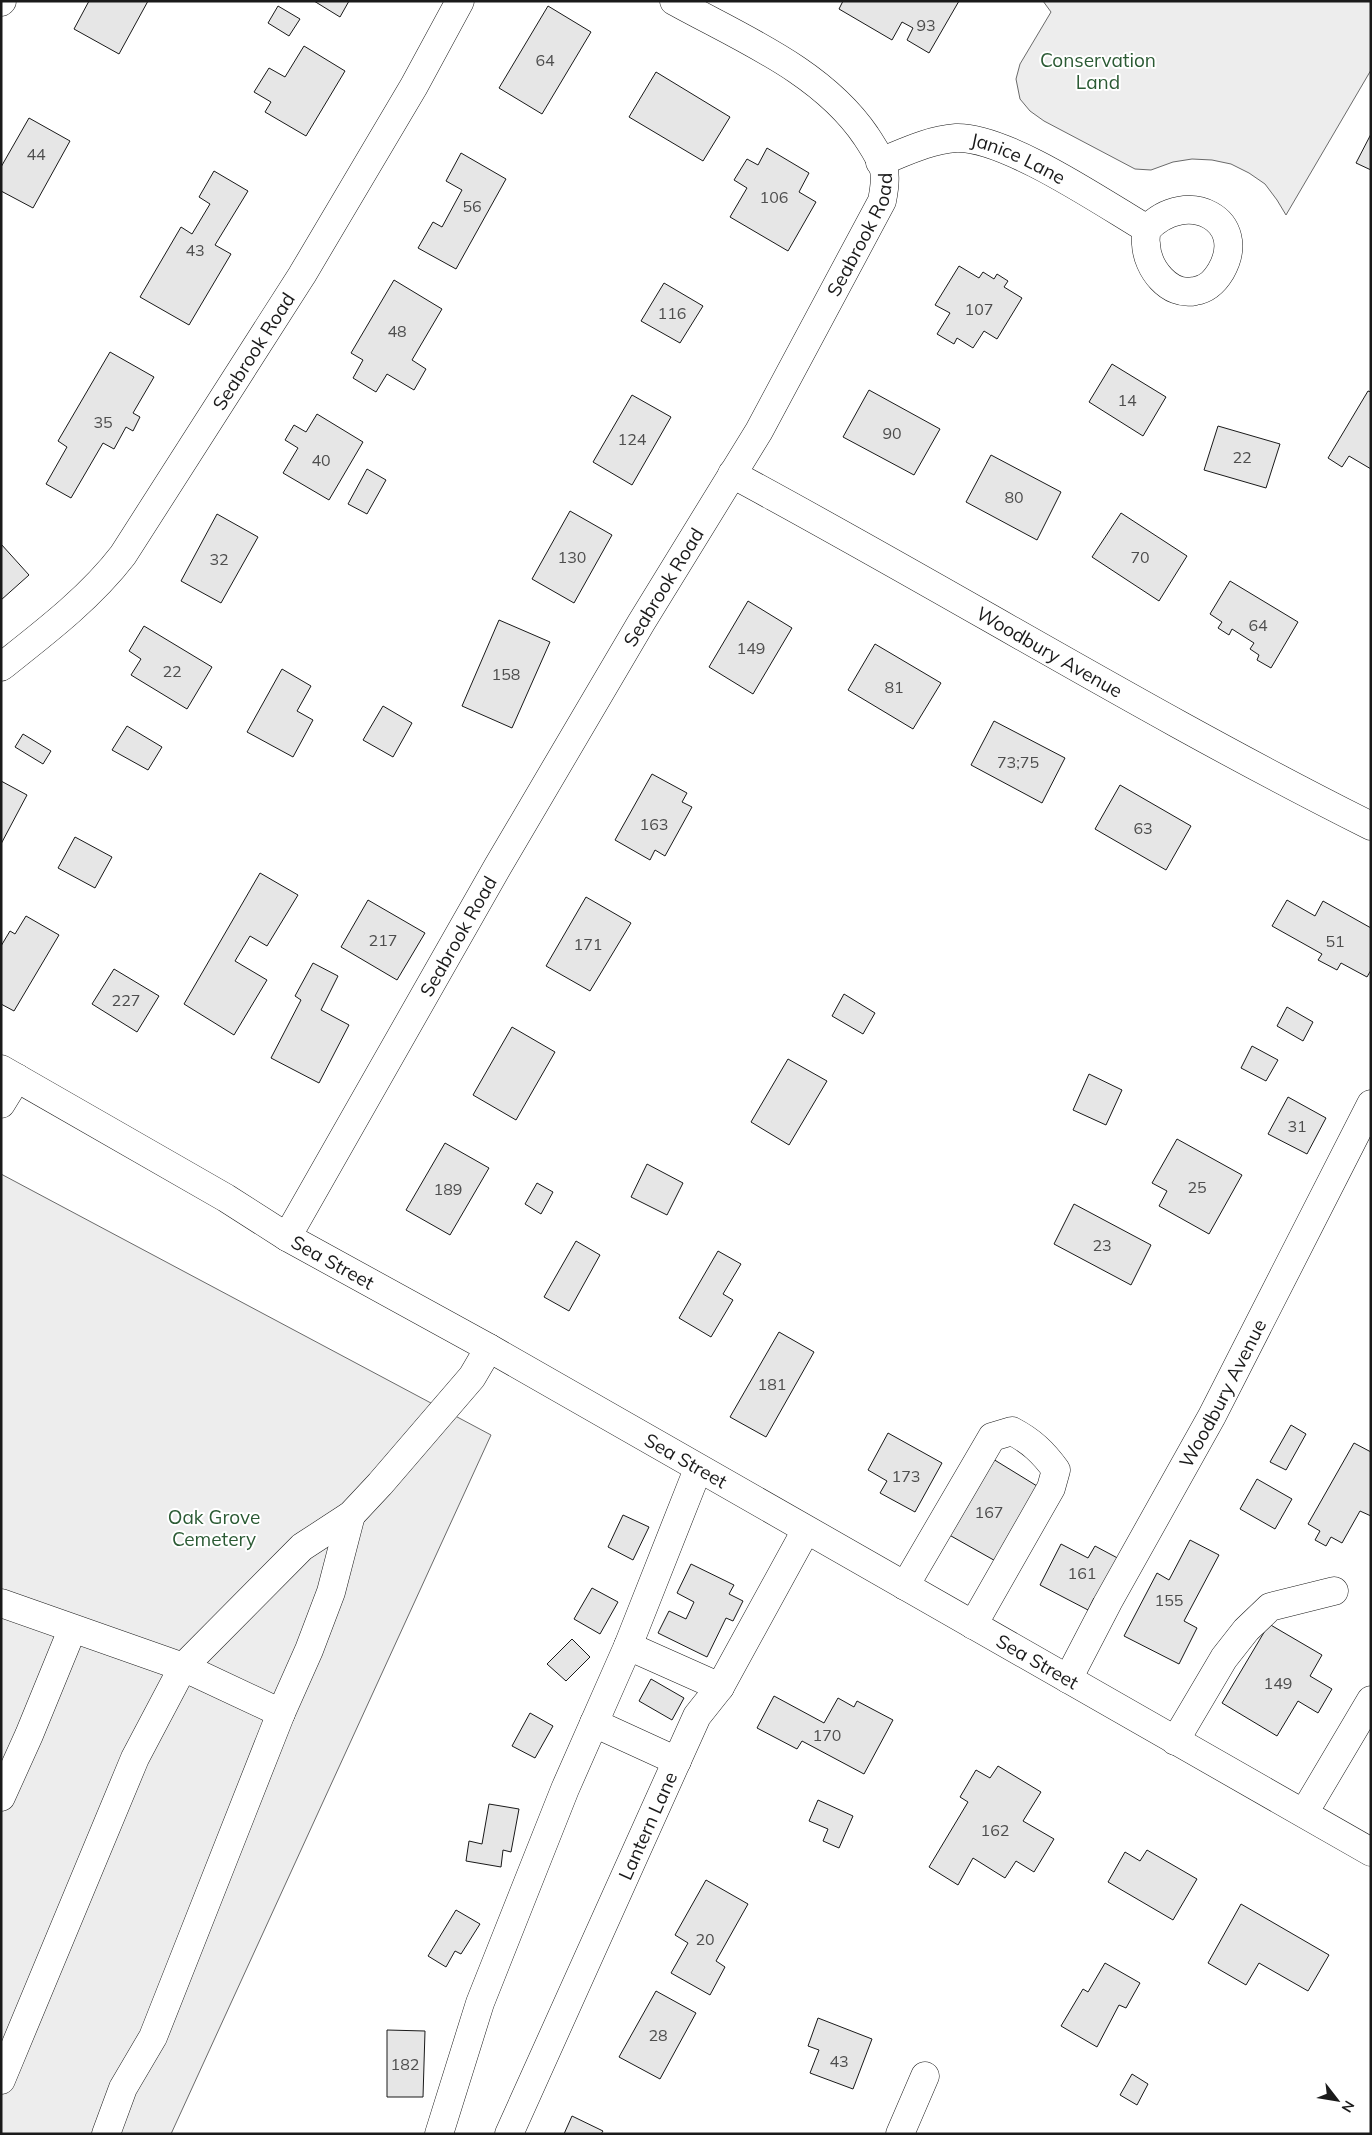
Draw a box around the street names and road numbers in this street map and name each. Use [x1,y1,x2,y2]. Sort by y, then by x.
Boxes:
street label: Janice Lane [969,127,1070,189]
street label: Seabrook Road [821,173,897,300]
street label: Seabrook Road [207,288,300,414]
street label: Seabrook Road [618,523,709,651]
street label: Woodbury Avenue [972,601,1127,703]
street label: Seabrook Road [414,872,502,1001]
street label: Sea Street [287,1230,379,1295]
street label: Woodbury Avenue [1174,1315,1271,1472]
street label: Sea Street [640,1427,732,1494]
street label: Sea Street [992,1628,1083,1695]
street label: Lantern Lane [613,1768,682,1884]

